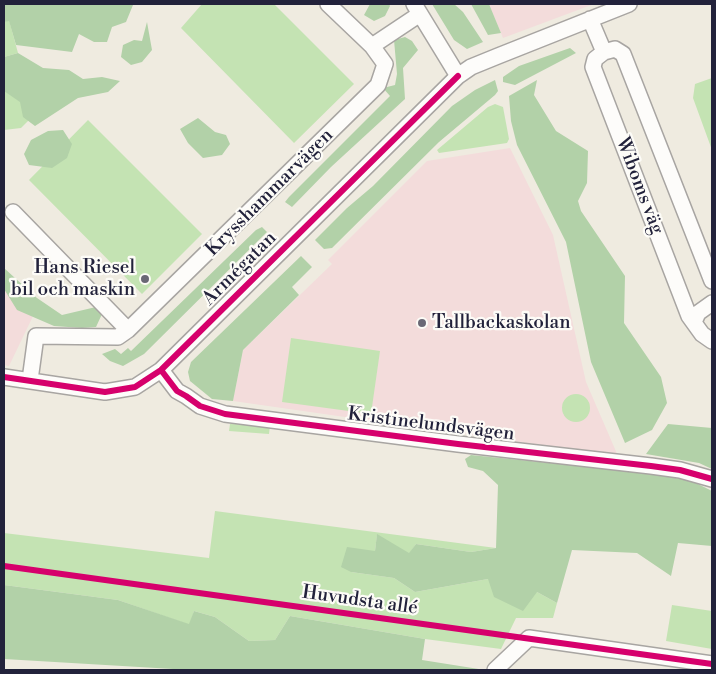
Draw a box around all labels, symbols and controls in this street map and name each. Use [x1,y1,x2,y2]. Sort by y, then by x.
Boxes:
street label: Krysshammarvägen [201,124,339,262]
street label: Wiboms väg [610,134,668,238]
street label: Armégatan [198,227,282,311]
place label: Hans Riesel bil och maskin [11,257,135,301]
marker: Hans Riesel bil och maskin [139,273,151,285]
place label: Tallbackaskolan [432,312,571,334]
marker: Tallbackaskolan [416,317,428,329]
street label: Kristinelundsvägen [346,403,516,447]
street label: Huvudsta allé [301,582,419,620]

